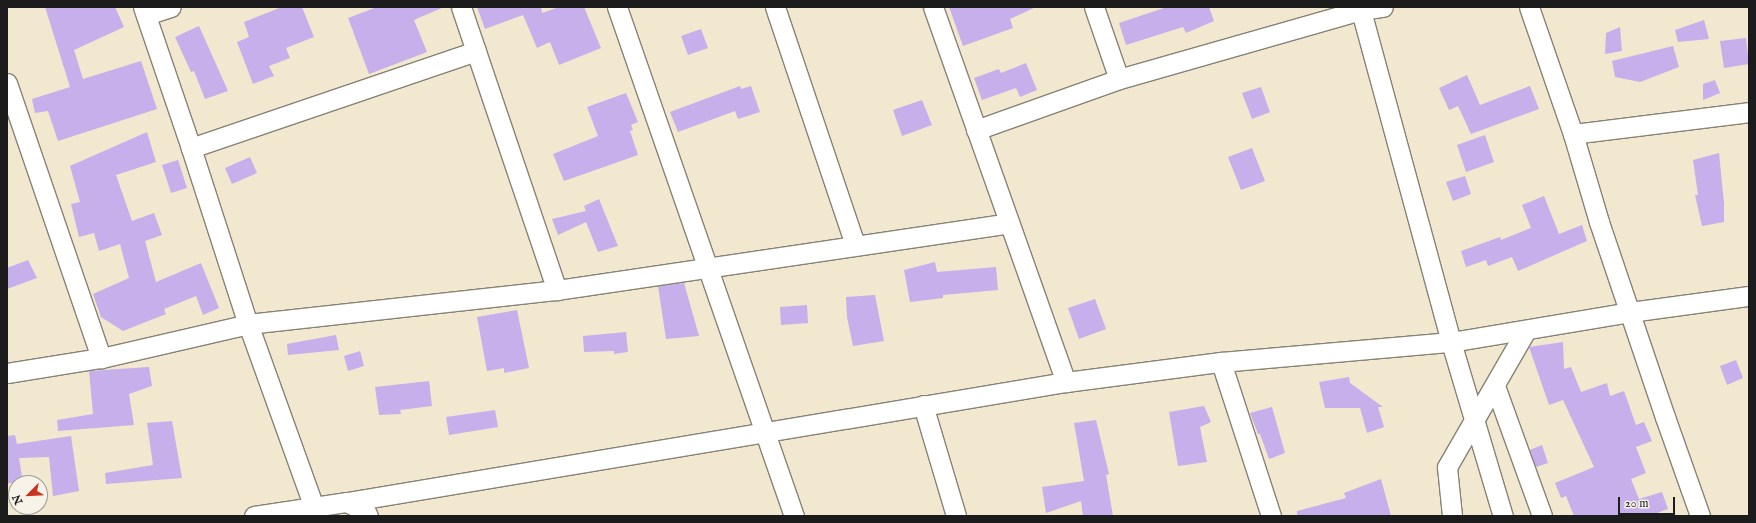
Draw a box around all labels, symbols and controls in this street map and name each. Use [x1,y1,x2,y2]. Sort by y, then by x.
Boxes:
north arrow [8,475,48,515]
scale bar [1620,489,1677,515]
text: N [10,492,26,507]
text: 20 m [1625,496,1648,511]

